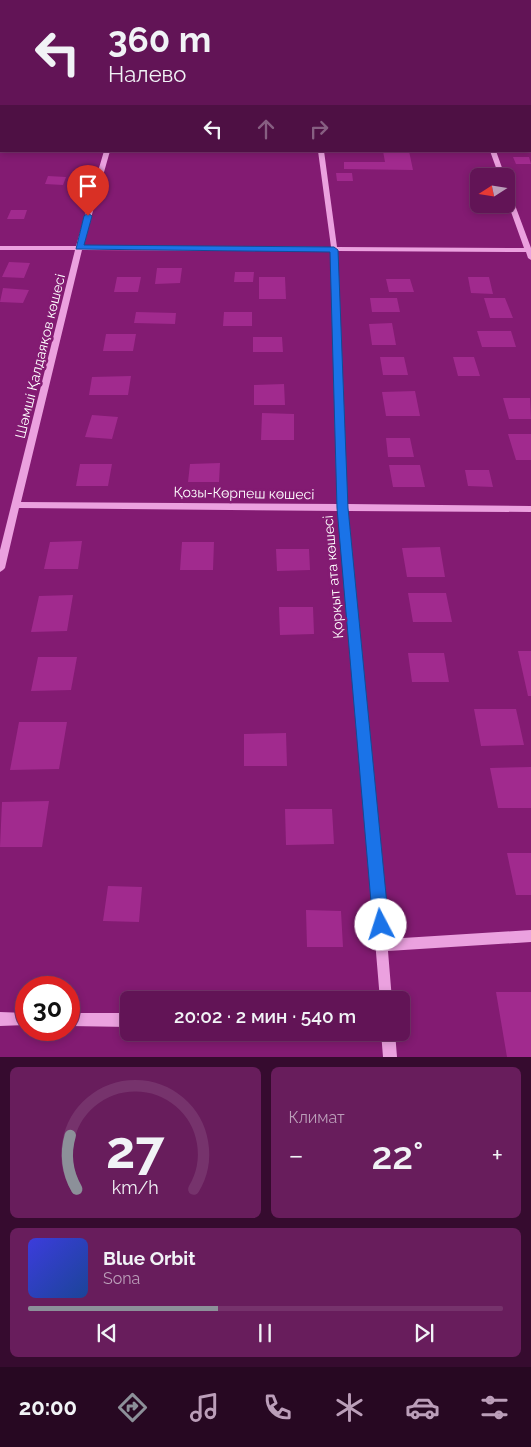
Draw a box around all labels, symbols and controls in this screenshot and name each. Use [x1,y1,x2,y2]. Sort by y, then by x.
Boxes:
text: 360 m [108,19,211,60]
icon: left [25,20,90,85]
text: Налево [108,61,186,87]
icon: left [199,115,227,143]
icon: ahead [252,115,280,143]
icon: right [305,115,333,143]
pin [67,165,109,216]
north arrow [470,168,515,212]
map controls [470,168,515,213]
icon: arrive [74,172,102,200]
street label: Шәмші Қалдаяқов көшесі [12,272,68,440]
street label: Қозы-Көрпеш көшесі [174,484,314,502]
street label: Қорқыт ата көшесі [320,515,346,639]
position arrow [354,898,406,950]
speed limit sign: 30 [15,976,80,1041]
text: 20:02 · 2 мин · 540 m [174,1005,356,1027]
text: Климат [289,1108,345,1127]
text: 27 [106,1119,165,1180]
text: 22° [372,1133,423,1178]
text: − [289,1139,304,1172]
text: + [491,1139,503,1172]
text: km/h [112,1177,159,1198]
text: Blue Orbit [103,1247,195,1269]
text: Sona [103,1269,140,1288]
icon: previous [93,1319,121,1347]
icon: pause [251,1319,279,1347]
icon: next [410,1319,438,1347]
icon: directions [115,1390,150,1425]
icon: music [187,1390,222,1425]
icon: phone [260,1390,295,1425]
icon: climate [332,1390,367,1425]
icon: car [405,1390,440,1425]
icon: filters [477,1390,512,1425]
text: 20:00 [19,1394,77,1420]

